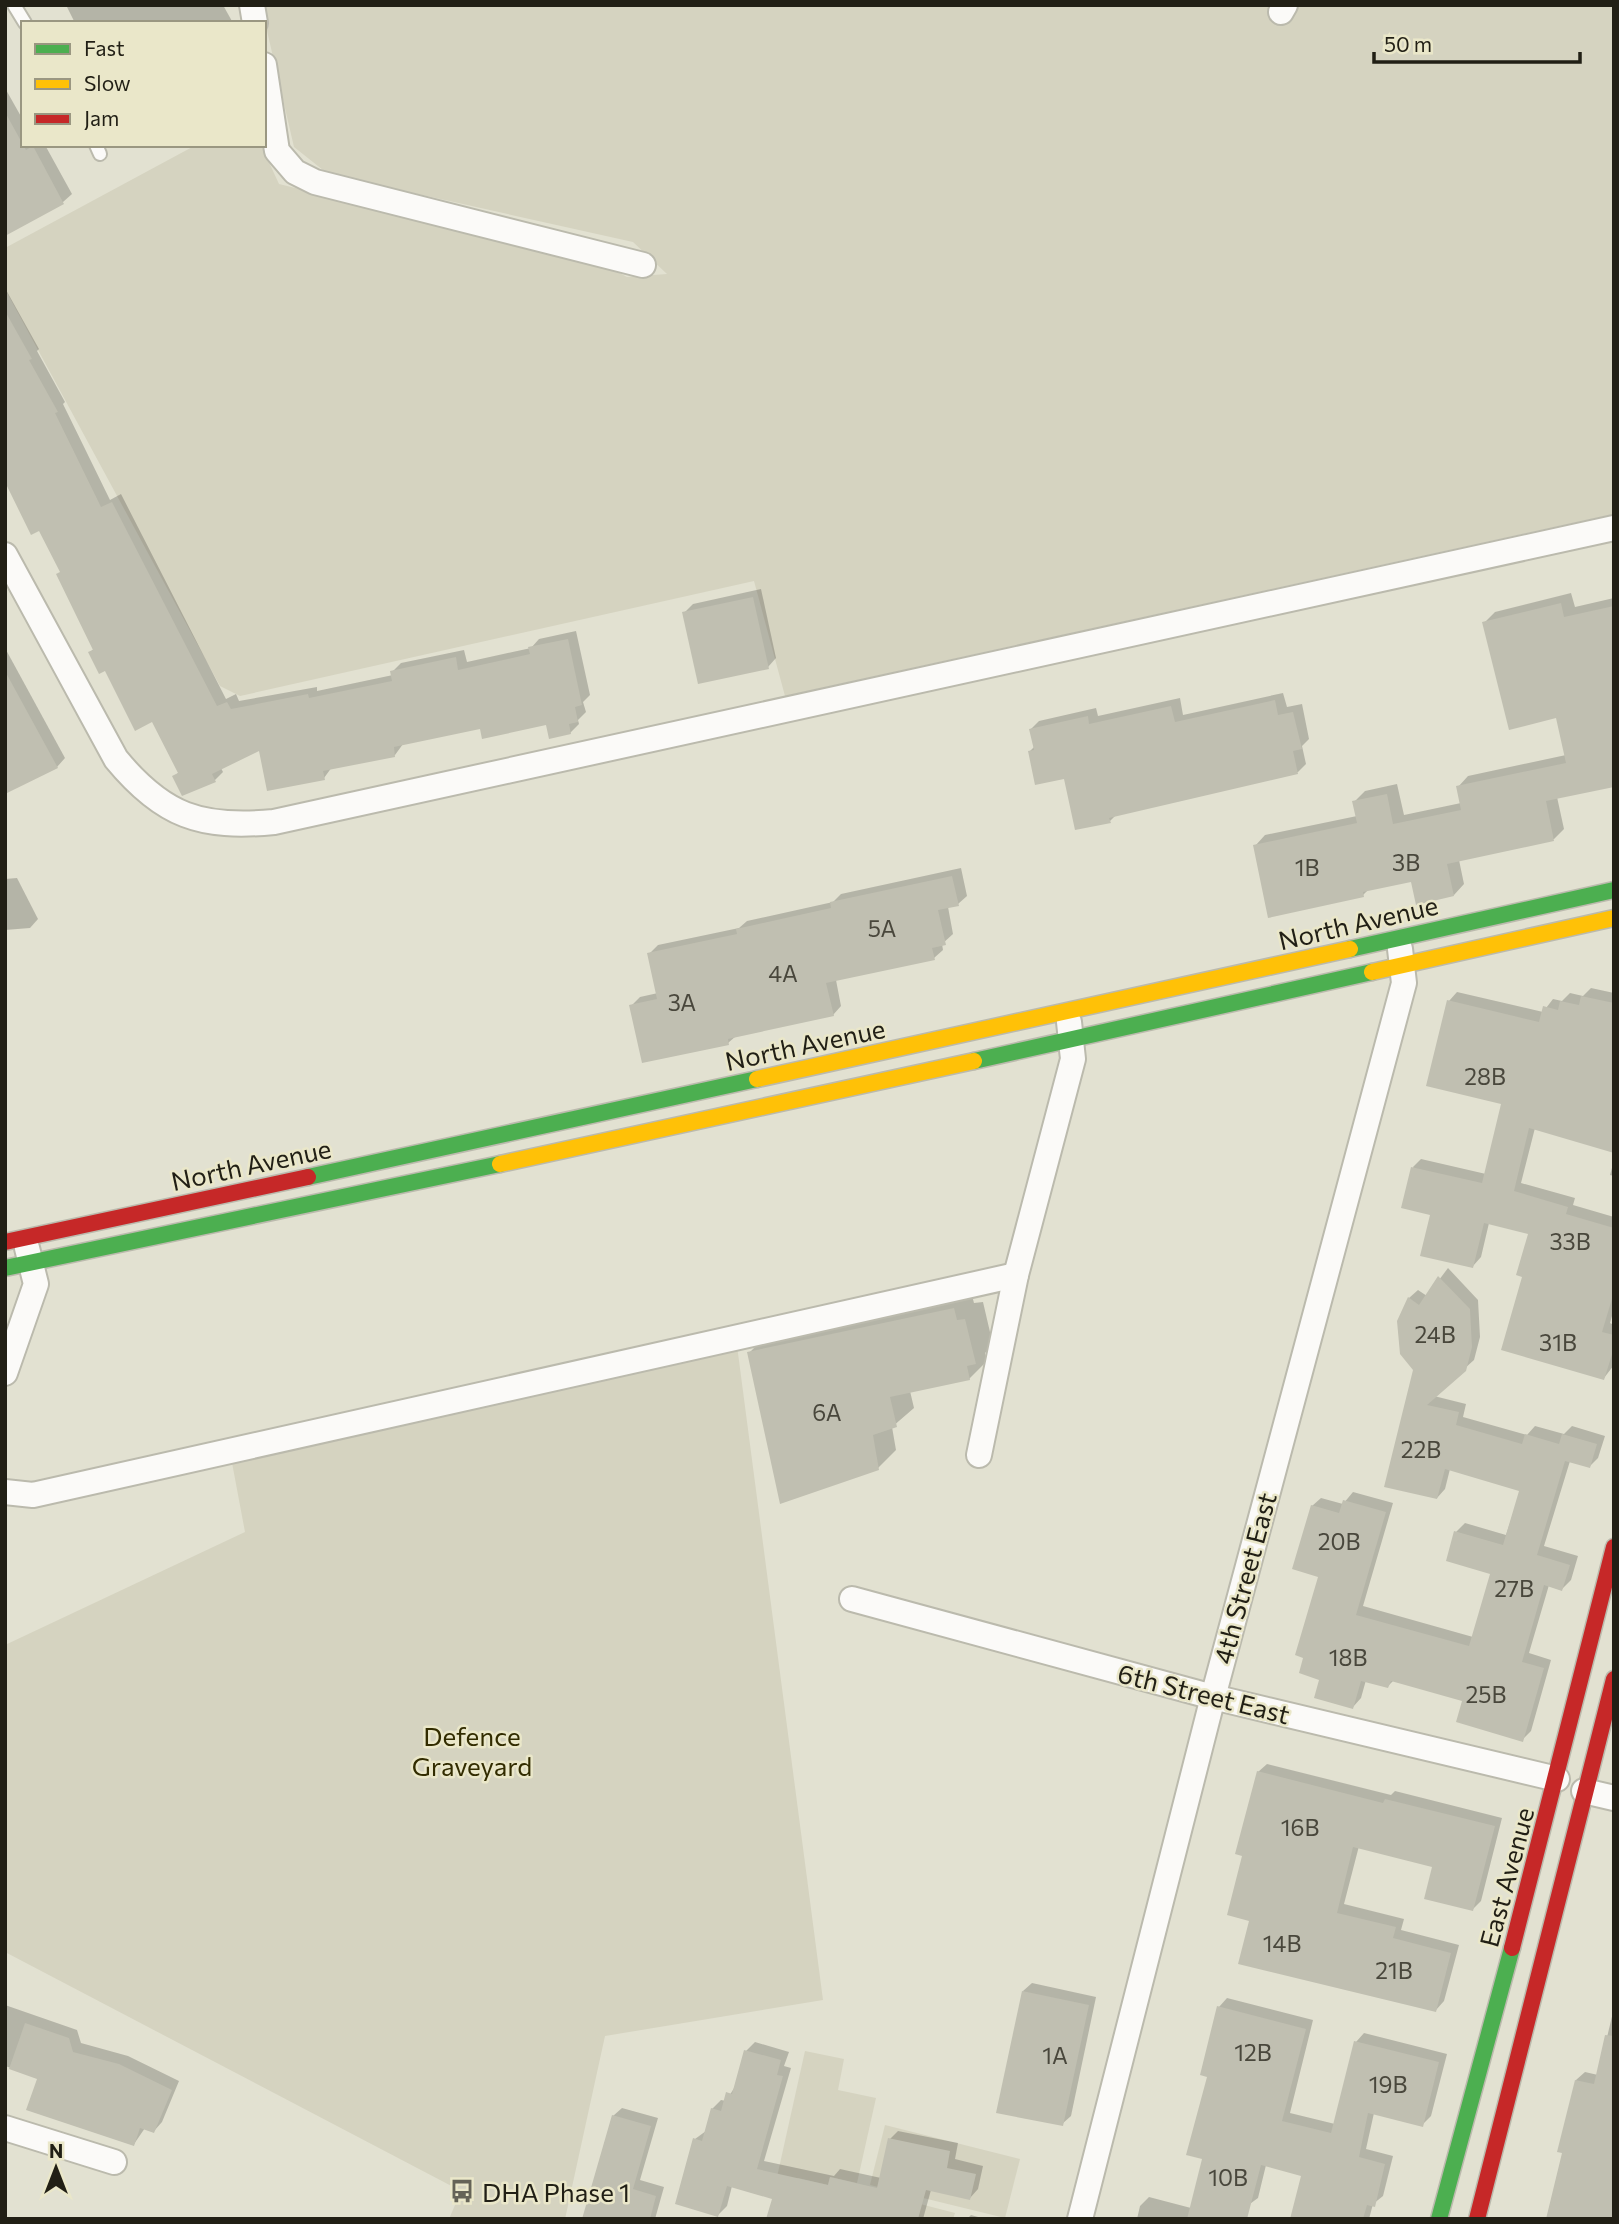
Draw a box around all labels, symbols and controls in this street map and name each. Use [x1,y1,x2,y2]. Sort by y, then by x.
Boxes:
legend [21,21,266,147]
scale bar [1374,21,1580,65]
text: 50 m [1384,31,1432,56]
text: Fast [84,35,125,60]
text: Slow [84,70,131,95]
text: Jam [84,105,119,130]
house number: 3B [1392,848,1420,876]
house number: 1B [1295,853,1319,881]
street label: North Avenue [1275,889,1441,955]
house number: 5A [868,914,896,942]
house number: 4A [768,959,798,987]
house number: 3A [668,988,696,1016]
street label: North Avenue [722,1012,888,1076]
house number: 28B [1464,1062,1506,1090]
street label: North Avenue [168,1132,334,1196]
house number: 33B [1549,1227,1591,1255]
house number: 24B [1414,1320,1456,1348]
house number: 31B [1539,1328,1577,1356]
house number: 6A [812,1398,842,1426]
house number: 22B [1401,1435,1441,1463]
street label: 4th Street East [1206,1489,1282,1667]
house number: 20B [1318,1527,1360,1555]
house number: 27B [1494,1574,1534,1602]
house number: 18B [1329,1643,1367,1671]
street label: 6th Street East [1115,1657,1293,1729]
house number: 25B [1466,1680,1506,1708]
park label: Defence Graveyard [412,1720,532,1781]
street label: East Avenue [1473,1804,1539,1950]
house number: 16B [1281,1813,1319,1841]
house number: 14B [1263,1929,1301,1957]
house number: 21B [1375,1956,1413,1984]
house number: 12B [1234,2038,1272,2066]
house number: 1A [1042,2041,1068,2069]
house number: 19B [1369,2070,1407,2098]
north arrow [21,2133,91,2203]
text: N [49,2139,63,2162]
house number: 10B [1208,2163,1248,2191]
place label: DHA Phase 1 [482,2176,630,2207]
bus stop icon: DHA Phase 1 [448,2177,476,2205]

